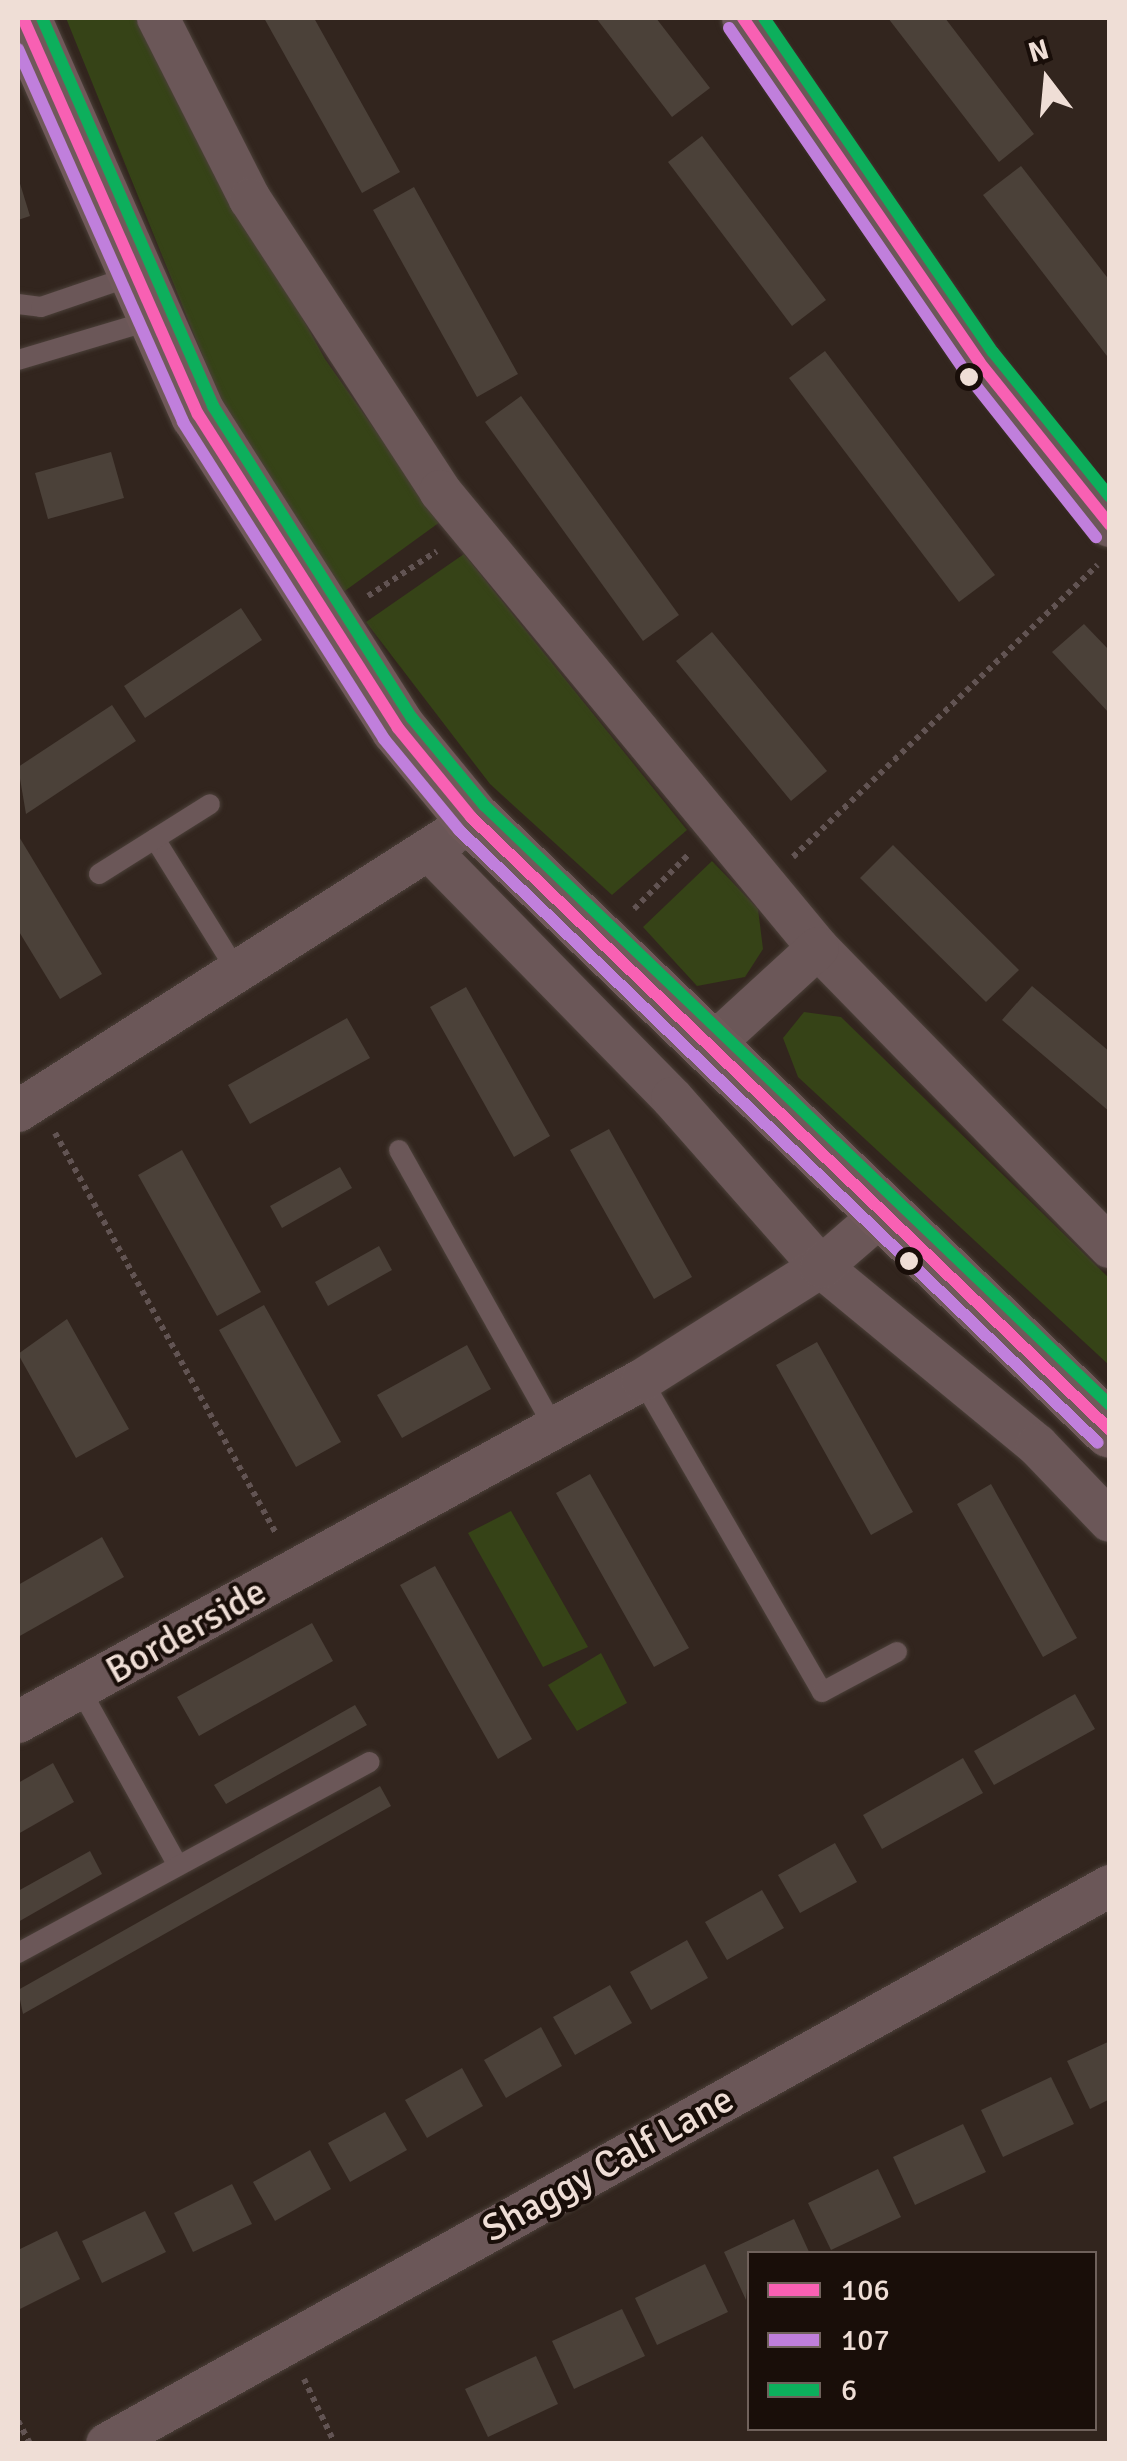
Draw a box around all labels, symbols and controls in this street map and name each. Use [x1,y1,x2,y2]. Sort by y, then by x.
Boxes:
north arrow [997,30,1097,130]
text: N [1025,32,1053,70]
unlabelled marker [959,367,979,387]
unlabelled marker [899,1251,919,1271]
street label: Borderside [98,1568,274,1694]
street label: Shaggy Calf Lane [475,2076,741,2252]
legend [747,2251,1097,2431]
text: 106 [841,2272,890,2309]
text: 107 [841,2322,890,2359]
text: 6 [841,2372,857,2409]

